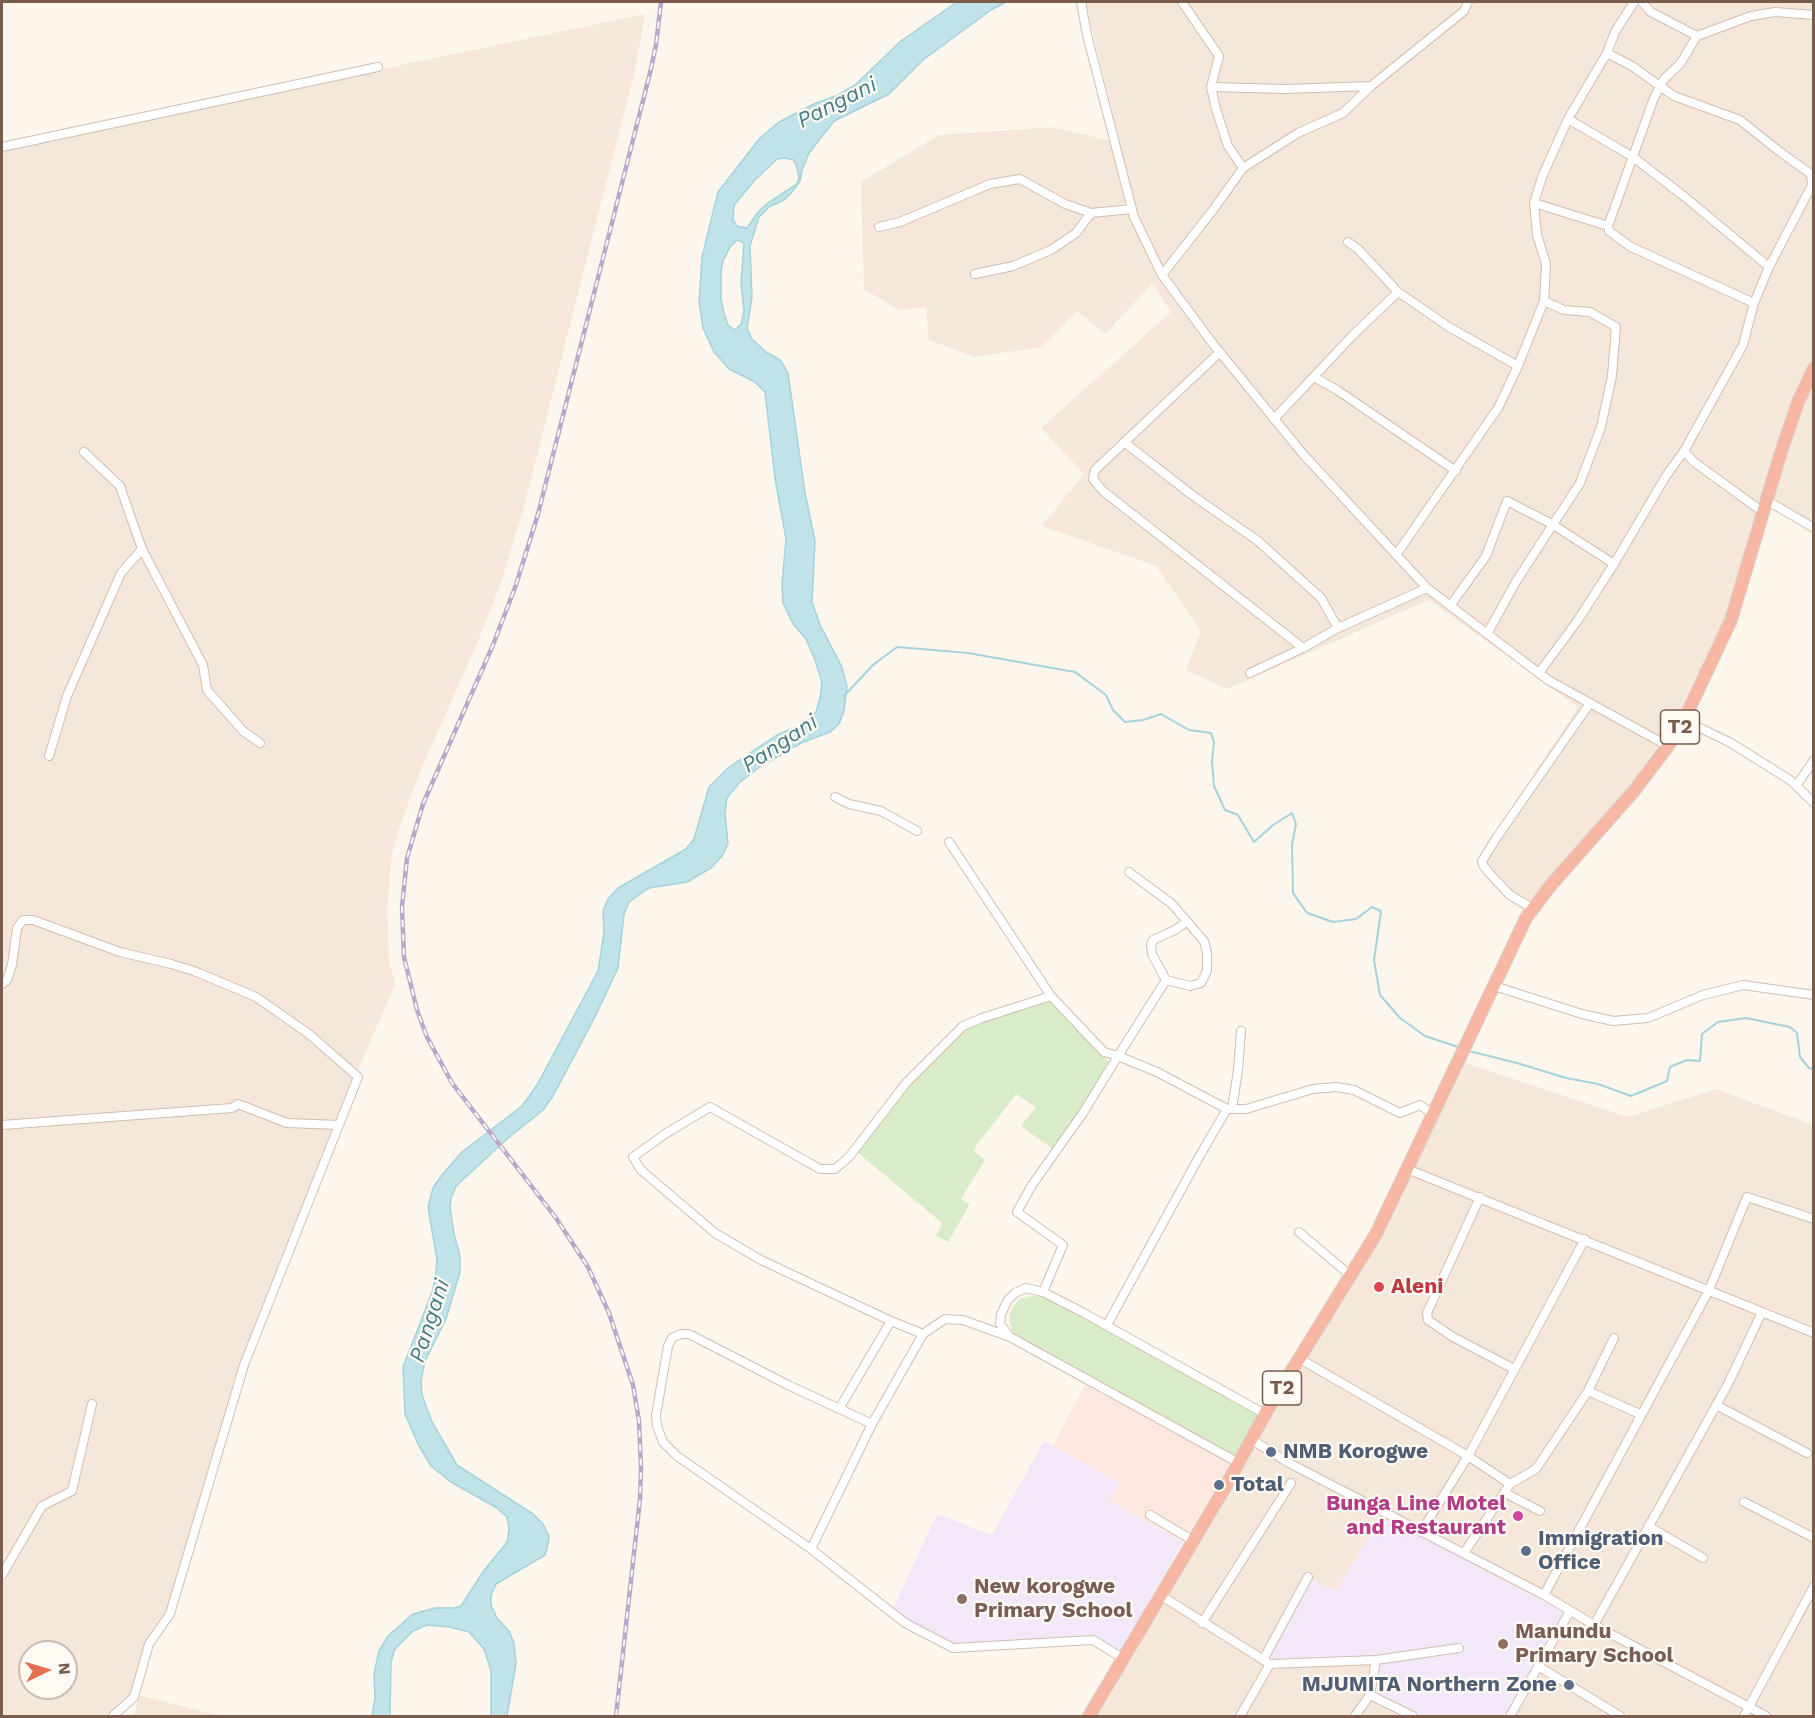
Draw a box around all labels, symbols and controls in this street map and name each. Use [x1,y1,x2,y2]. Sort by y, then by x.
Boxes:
water label: Pangani [793,72,881,134]
water label: Pangani [737,709,823,779]
road number: T2 [1660,710,1700,744]
place label: Aleni [1391,1274,1443,1300]
water label: Pangani [404,1276,456,1366]
marker: Aleni [1372,1280,1386,1294]
road number: T2 [1262,1371,1302,1405]
place label: NMB Korogwe [1283,1439,1428,1465]
marker: NMB Korogwe [1264,1445,1278,1459]
place label: Total [1231,1472,1284,1498]
marker: Total [1212,1478,1226,1492]
place label: Bunga Line Motel and Restaurant [1326,1491,1506,1541]
marker: Bunga Line Motel and Restaurant [1511,1509,1525,1523]
place label: Immigration Office [1538,1526,1664,1576]
marker: Immigration Office [1519,1544,1533,1558]
place label: New korogwe Primary School [974,1574,1132,1624]
marker: New korogwe Primary School [955,1592,969,1606]
place label: Manundu Primary School [1515,1619,1673,1669]
marker: Manundu Primary School [1496,1637,1510,1651]
north arrow [18,1640,78,1700]
text: N [54,1662,74,1675]
place label: MJUMITA Northern Zone [1302,1672,1557,1698]
marker: MJUMITA Northern Zone [1562,1678,1576,1692]

